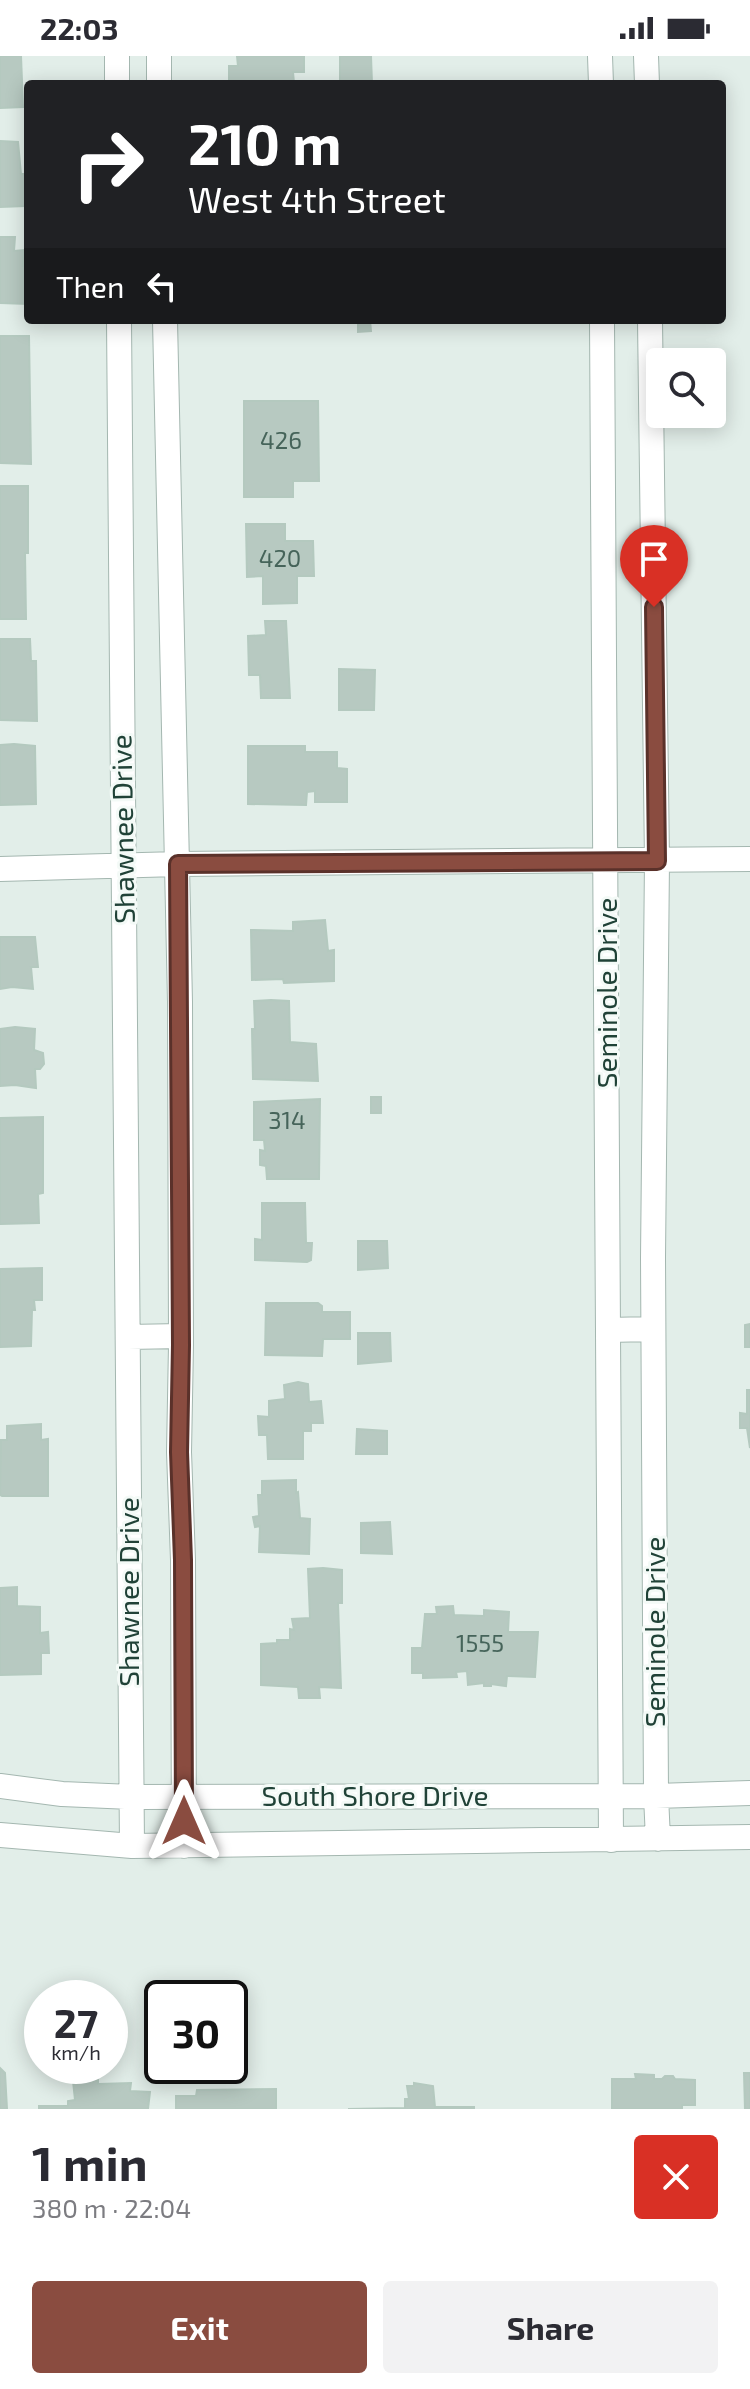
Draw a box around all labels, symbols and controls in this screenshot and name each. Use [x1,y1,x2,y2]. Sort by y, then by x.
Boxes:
text: 22:03 [40,10,119,46]
text: 210 m [188,109,342,176]
icon: right [56,112,160,216]
text: West 4th Street [188,177,446,220]
icon: left [140,264,184,308]
text: Then [56,268,124,304]
map controls [646,348,726,428]
button: search [646,348,726,428]
house number: 426 [260,425,302,454]
pin [620,525,688,607]
icon: arrive [632,537,676,581]
house number: 420 [259,543,301,572]
street label: Shawnee Drive [103,734,141,924]
street label: Seminole Drive [589,898,623,1088]
house number: 314 [268,1105,306,1134]
street label: Shawnee Drive [111,1497,145,1687]
street label: Seminole Drive [637,1537,671,1727]
house number: 1555 [456,1628,504,1657]
street label: South Shore Drive [261,1778,489,1812]
position arrow [142,1779,226,1863]
speed limit sign: 30 [144,1980,248,2084]
text: 27 [54,1998,98,2046]
text: km/h [51,2040,101,2064]
text: 1 min [32,2133,148,2191]
button: close [634,2135,718,2219]
text: 380 m · 22:04 [32,2192,191,2223]
button: Exit [32,2281,367,2373]
button: Share [383,2281,718,2373]

